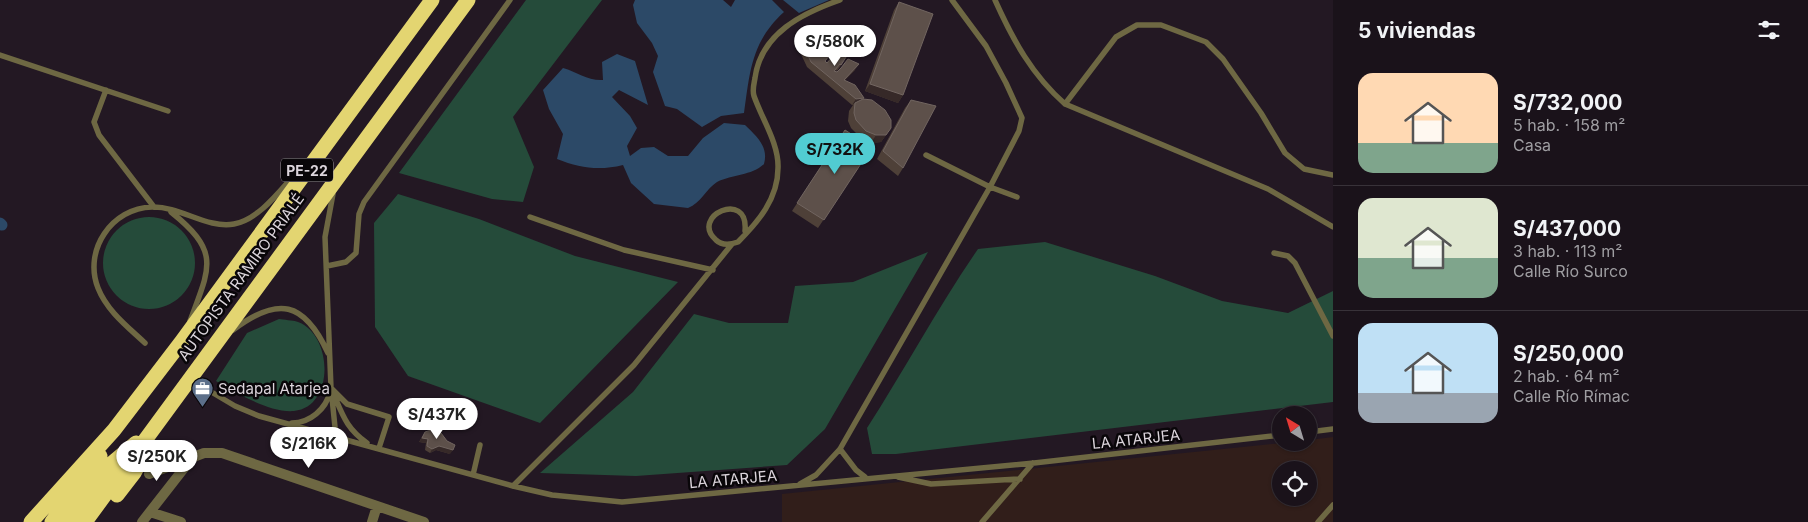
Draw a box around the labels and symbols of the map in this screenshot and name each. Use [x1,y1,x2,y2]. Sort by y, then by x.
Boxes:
pin: S/580K [794,24,876,67]
pin: S/732K [794,132,876,175]
road number: PE-22 [281,158,333,182]
street label: AUTOPISTA RAMIRO PRIALÉ [174,190,308,364]
office icon: Sedapal Atarjea [190,376,214,407]
place label: Sedapal Atarjea [218,379,330,398]
pin: S/437K [396,398,478,440]
north arrow [1272,406,1318,451]
street label: LA ATARJEA [1091,425,1181,453]
pin: S/216K [268,426,350,469]
pin: S/250K [116,440,198,482]
street label: LA ATARJEA [688,466,778,492]

